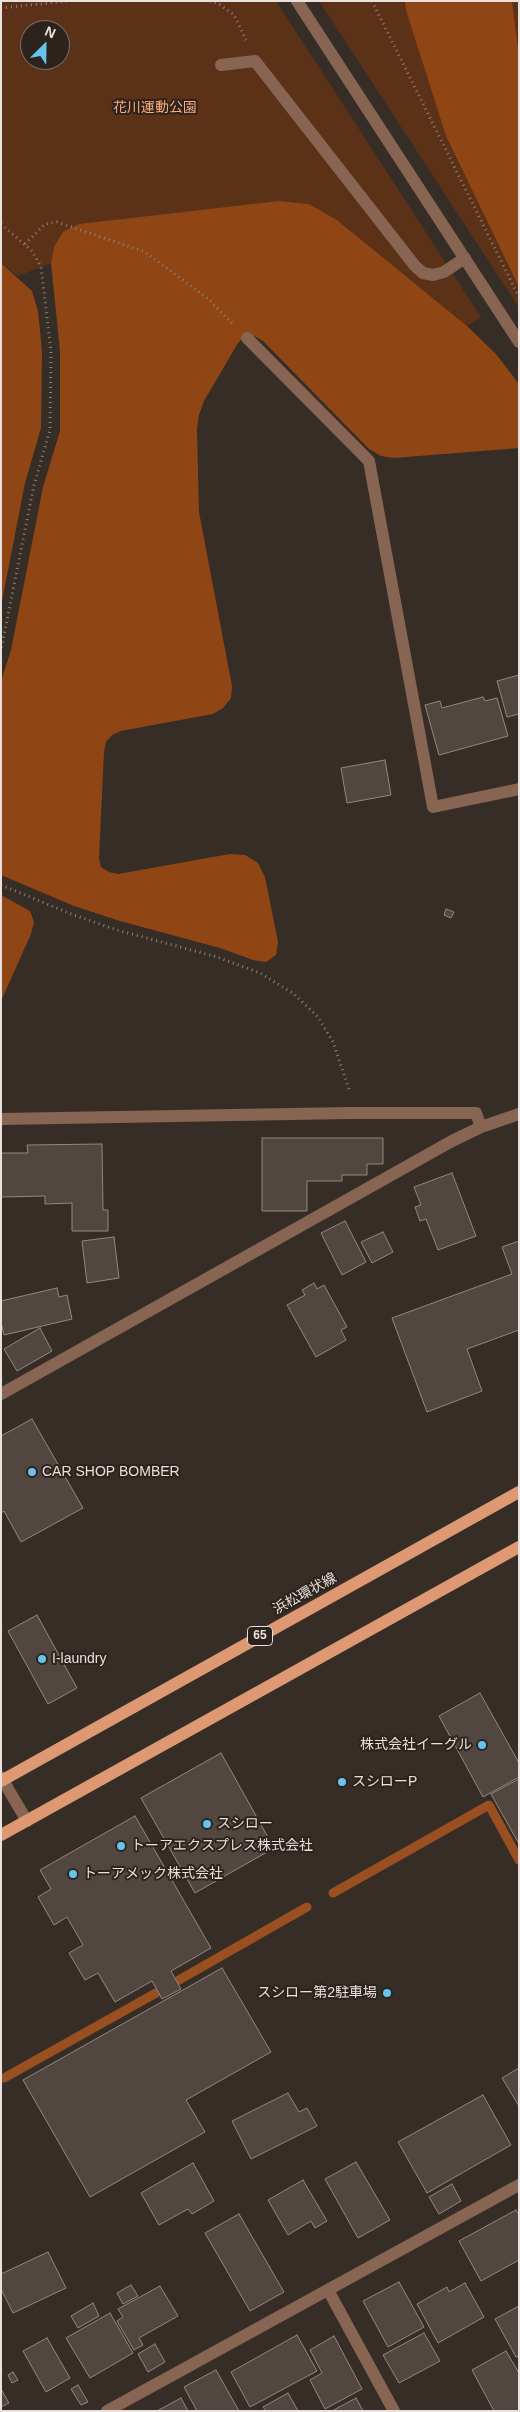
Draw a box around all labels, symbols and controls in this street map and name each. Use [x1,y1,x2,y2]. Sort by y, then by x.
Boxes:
north arrow [20,20,70,70]
text: N [43,23,58,41]
park label: 花川運動公園 [113,100,197,116]
place label: CAR SHOP BOMBER [42,1464,180,1480]
marker: CAR SHOP BOMBER [26,1466,38,1478]
street label: 浜松環状線 [270,1570,340,1618]
road number: 65 [248,1626,272,1645]
place label: I-laundry [52,1651,106,1667]
marker: I-laundry [36,1653,48,1665]
place label: 株式会社イーグル [360,1737,472,1753]
marker: 株式会社イーグル [476,1739,488,1751]
place label: スシローP [352,1774,417,1790]
marker: スシローP [336,1776,348,1788]
place label: スシロー [217,1816,273,1832]
marker: スシロー [201,1818,213,1830]
place label: トーアエクスプレス株式会社 [131,1838,313,1854]
marker: トーアエクスプレス株式会社 [115,1840,127,1852]
place label: トーアメック株式会社 [83,1866,223,1882]
marker: トーアメック株式会社 [67,1868,79,1880]
place label: スシロー第2駐車場 [257,1985,377,2001]
marker: スシロー第2駐車場 [381,1987,393,1999]

